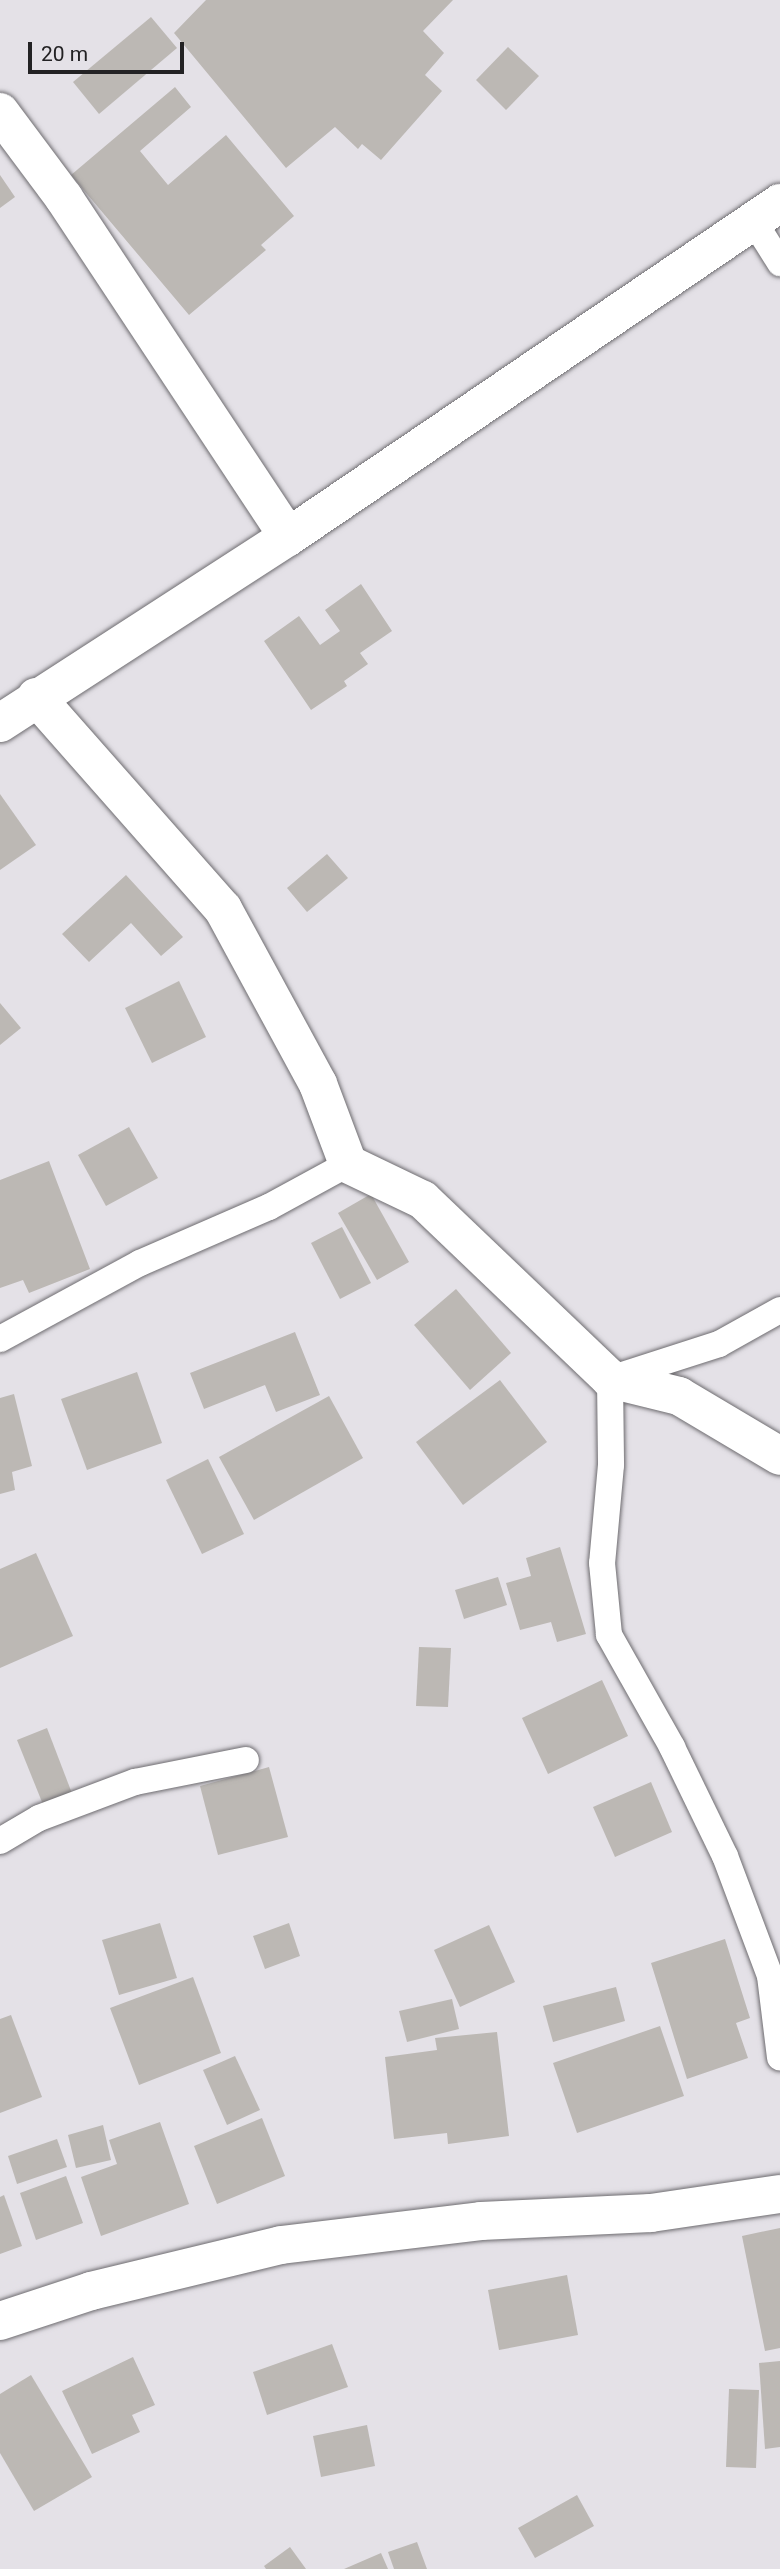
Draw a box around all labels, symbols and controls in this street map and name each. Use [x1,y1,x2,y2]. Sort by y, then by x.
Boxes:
scale bar [32,28,187,72]
text: 20 m [41,42,88,66]

